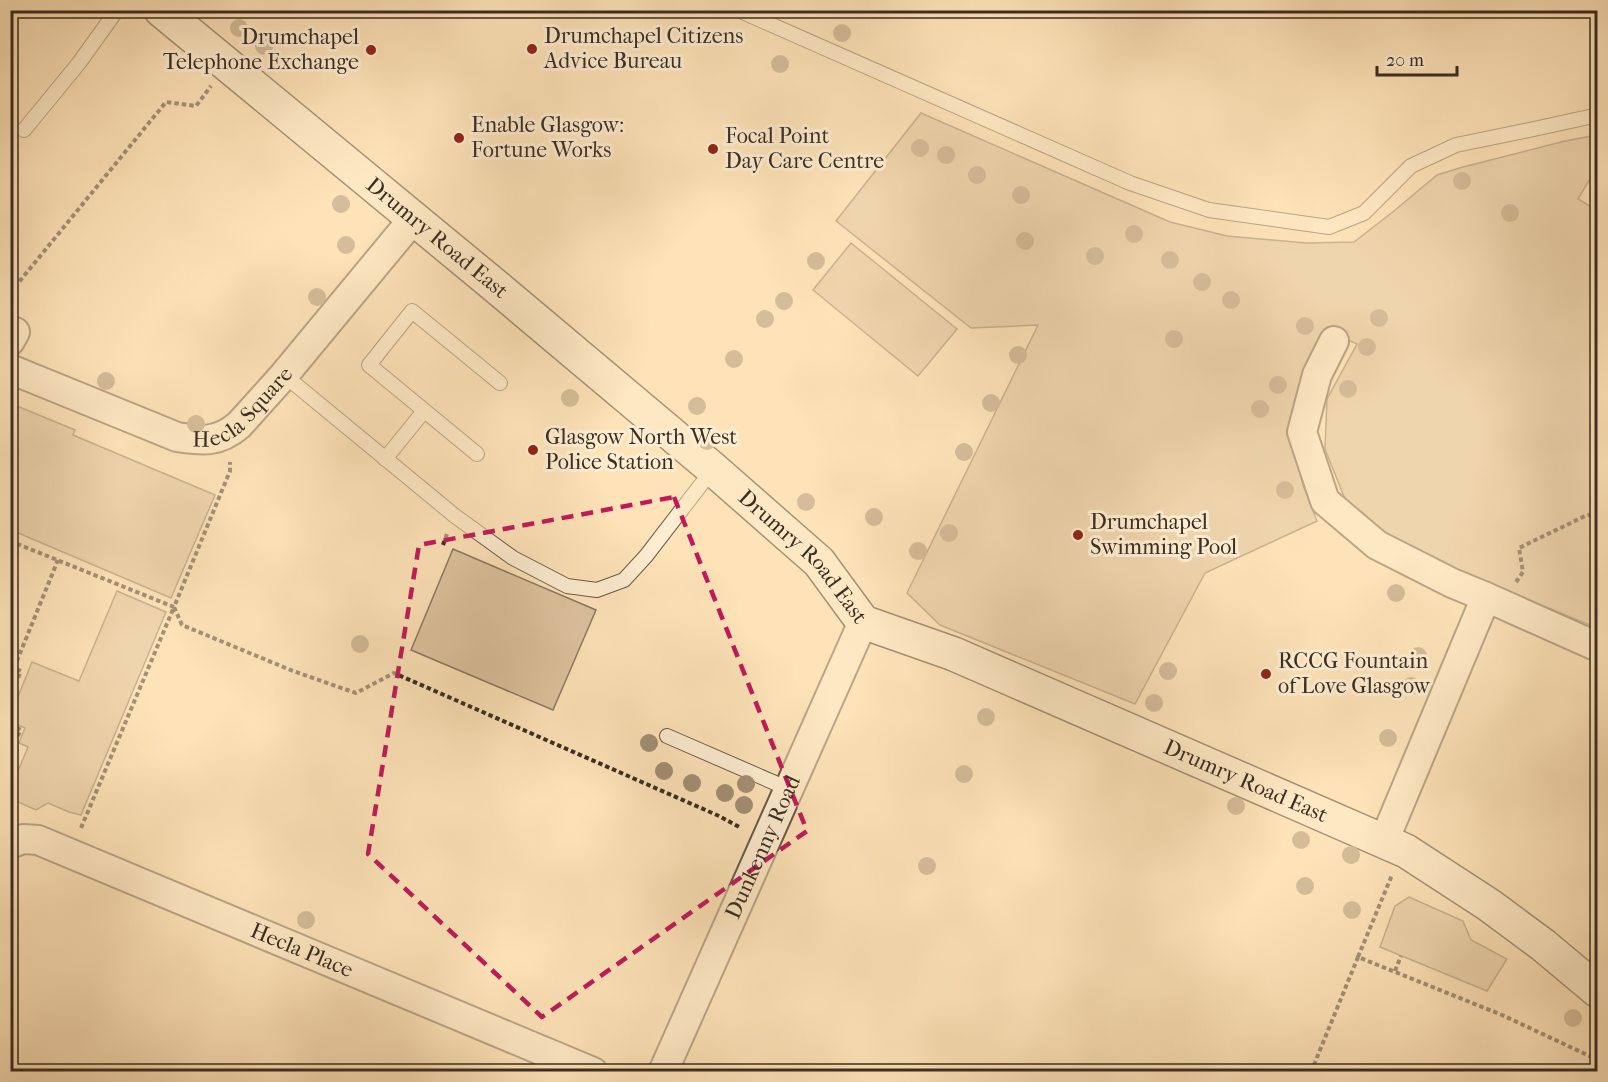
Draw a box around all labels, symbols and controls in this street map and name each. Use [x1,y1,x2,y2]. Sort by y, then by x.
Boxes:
place label: Drumchapel Citizens Advice Bureau [543,23,743,74]
place label: Drumchapel Telephone Exchange [163,24,359,75]
scale bar [1377,39,1456,77]
marker: Drumchapel Citizens Advice Bureau [525,42,539,56]
marker: Drumchapel Telephone Exchange [364,43,378,57]
text: 20 m [1386,50,1424,71]
place label: Enable Glasgow: Fortune Works [471,112,624,163]
place label: Focal Point Day Care Centre [725,123,884,174]
marker: Enable Glasgow: Fortune Works [452,131,466,145]
marker: Focal Point Day Care Centre [706,142,720,156]
street label: Drumry Road East [361,172,513,304]
street label: Hecla Square [192,362,298,453]
place label: Glasgow North West Police Station [545,424,737,475]
marker: Glasgow North West Police Station [526,443,540,457]
street label: Drumry Road East [733,484,873,629]
place label: Drumchapel Swimming Pool [1090,509,1237,560]
marker: Drumchapel Swimming Pool [1071,528,1085,542]
place label: RCCG Fountain of Love Glasgow [1278,648,1431,699]
marker: RCCG Fountain of Love Glasgow [1259,667,1273,681]
street label: Drumry Road East [1160,734,1332,828]
street label: Dunkenny Road [720,771,807,923]
street label: Hecla Place [247,917,357,983]

